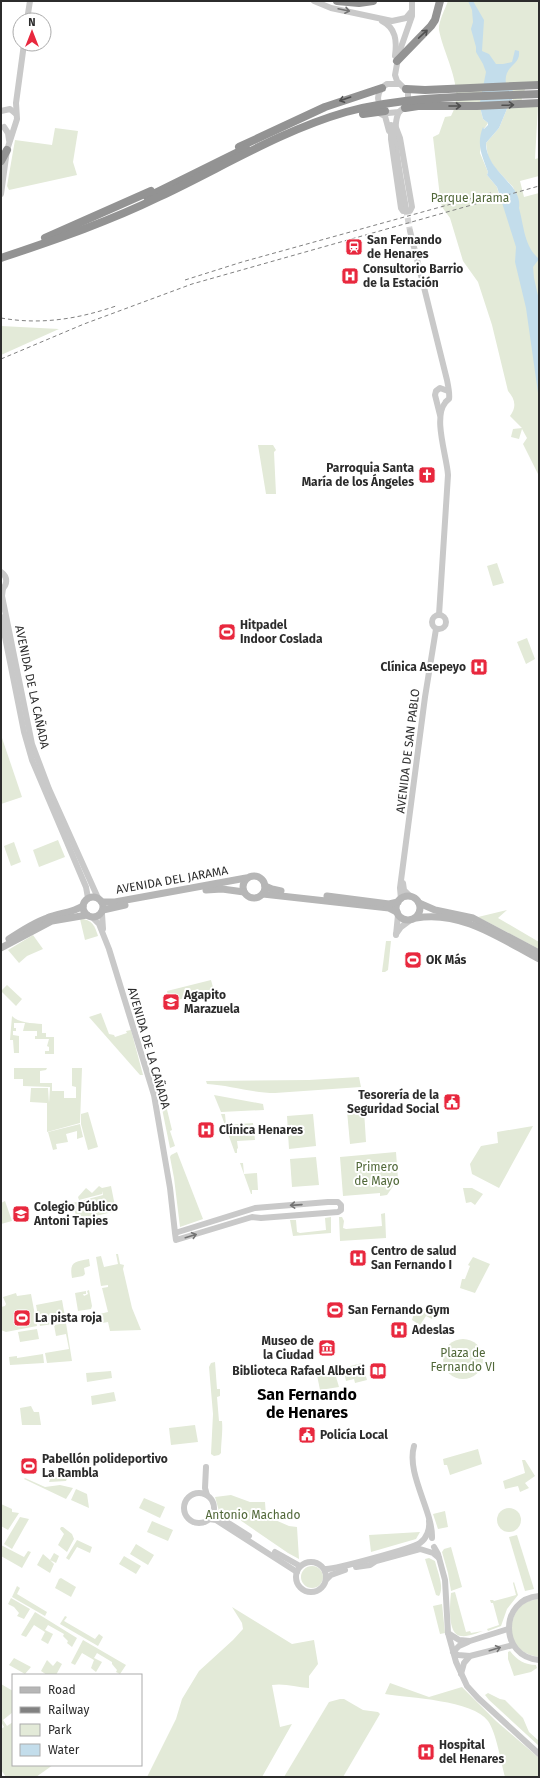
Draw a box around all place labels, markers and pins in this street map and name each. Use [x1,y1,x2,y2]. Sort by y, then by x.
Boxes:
place label: San Fernando de Henares [367,233,442,261]
station icon: San Fernando de Henares [344,237,364,257]
place label: Consultorio Barrio de la Estación [363,262,463,290]
hospital icon: Consultorio Barrio de la Estación [340,266,360,286]
place label: Parroquia Santa María de los Ángeles [302,461,414,489]
church icon: Parroquia Santa María de los Ángeles [417,465,437,485]
place label: Hitpadel Indoor Coslada [240,618,323,646]
sports icon: Hitpadel Indoor Coslada [217,622,237,642]
hospital icon: Clínica Asepeyo [469,657,489,677]
place label: Clínica Asepeyo [381,660,466,674]
sports icon: OK Más [403,950,423,970]
place label: OK Más [426,953,467,967]
place label: Agapito Marazuela [183,988,240,1016]
school or university icon: Agapito Marazuela [161,992,181,1012]
place label: Tesorería de la Seguridad Social [347,1088,439,1116]
public building icon: Tesorería de la Seguridad Social [442,1092,462,1112]
hospital icon: Clínica Henares [196,1120,216,1140]
place label: Clínica Henares [219,1123,303,1137]
place label: Colegio Público Antoni Tapies [33,1200,118,1228]
school or university icon: Colegio Público Antoni Tapies [11,1204,31,1224]
place label: Centro de salud San Fernando I [371,1244,457,1272]
hospital icon: Centro de salud San Fernando I [348,1248,368,1268]
sports icon: San Fernando Gym [325,1300,345,1320]
place label: San Fernando Gym [348,1303,450,1317]
sports icon: La pista roja [12,1308,32,1328]
place label: La pista roja [35,1311,103,1325]
hospital icon: Adeslas [389,1320,409,1340]
place label: Adeslas [411,1323,455,1337]
place label: Museo de la Ciudad [262,1334,314,1362]
museum icon: Museo de la Ciudad [317,1338,337,1358]
library icon: Biblioteca Rafael Alberti [368,1361,388,1381]
place label: Biblioteca Rafael Alberti [232,1364,365,1378]
public building icon: Policía Local [297,1425,317,1445]
place label: Policía Local [320,1428,388,1442]
place label: Pabellón polideportivo La Rambla [42,1452,168,1480]
sports icon: Pabellón polideportivo La Rambla [19,1456,39,1476]
place label: Hospital del Henares [439,1738,504,1766]
hospital icon: Hospital del Henares [416,1742,436,1762]

